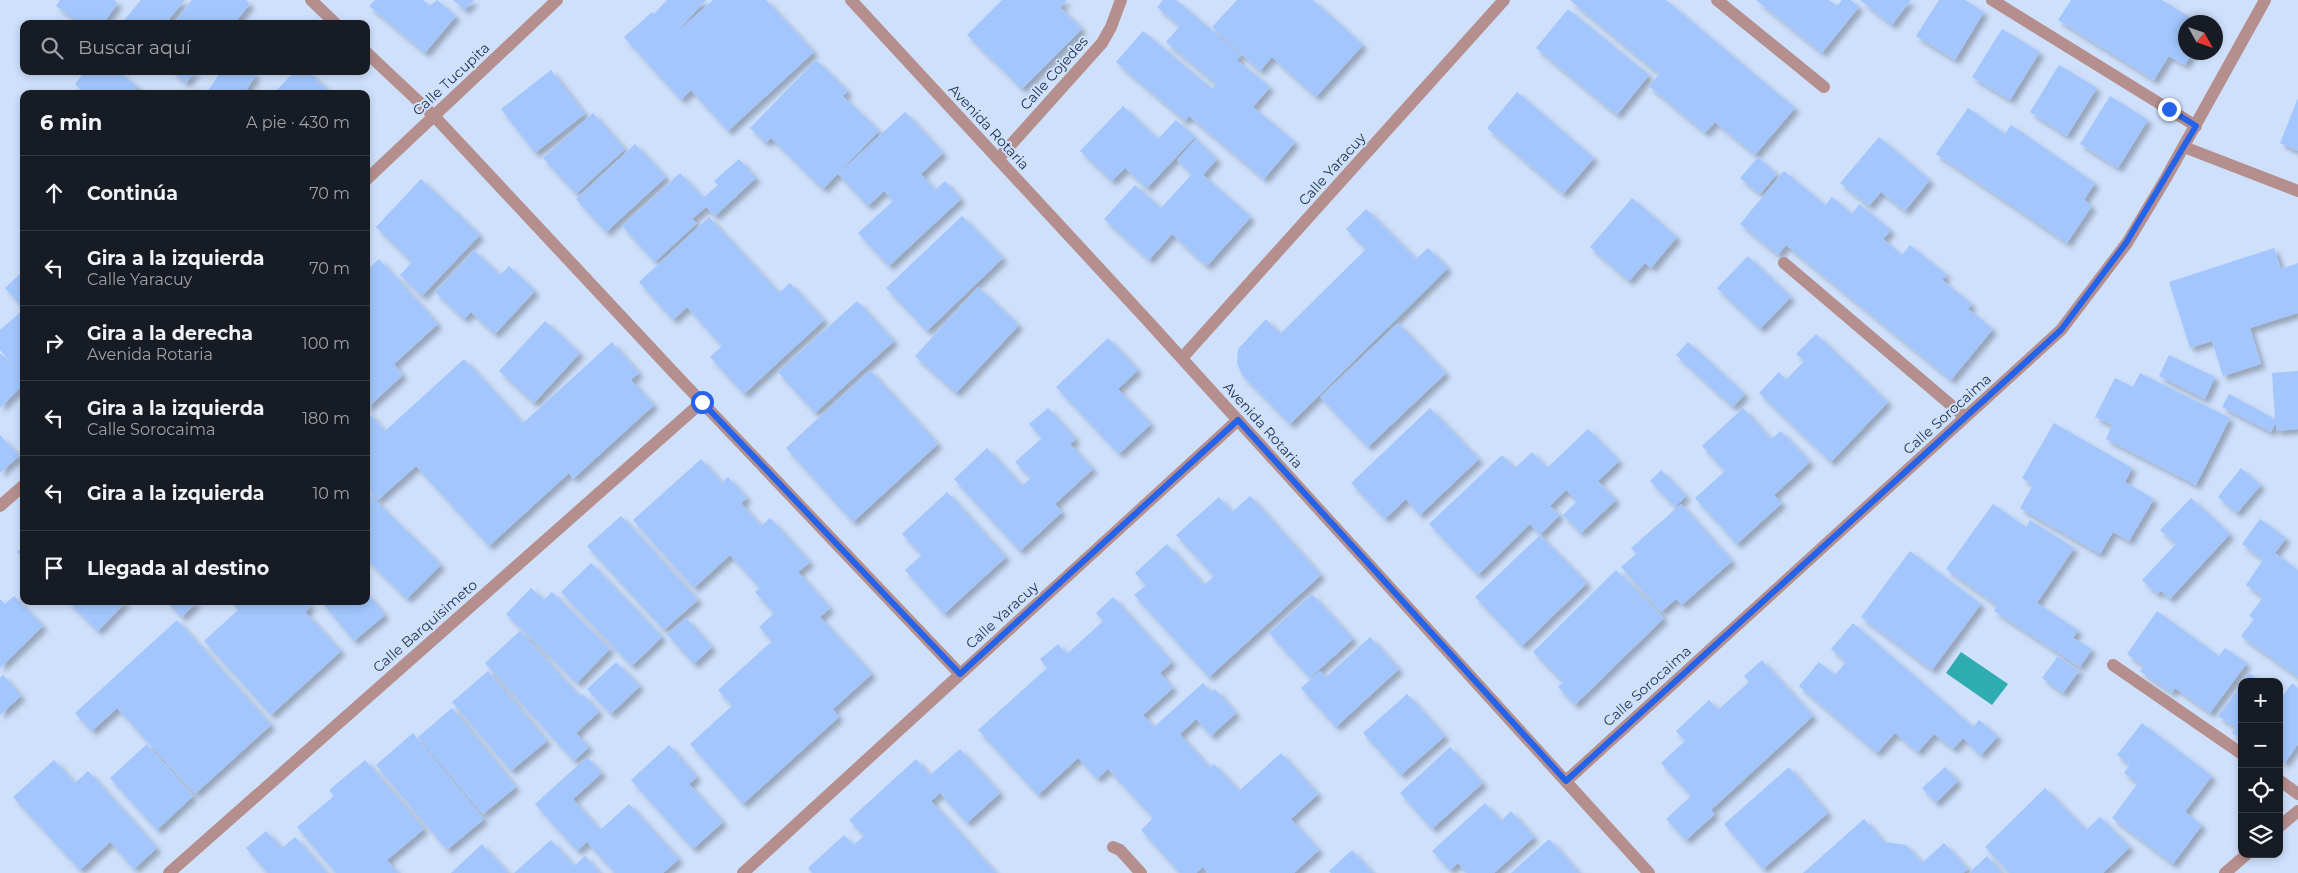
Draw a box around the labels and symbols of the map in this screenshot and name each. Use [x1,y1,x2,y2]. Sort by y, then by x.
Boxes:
north arrow [2178,15,2223,60]
street label: Calle Cojedes [1016,32,1092,114]
street label: Calle Tucupita [409,39,493,119]
street label: Avenida Rotaria [945,81,1033,173]
route end [2158,98,2181,121]
street label: Calle Yaracuy [1294,128,1370,209]
street label: Calle Sorocaima [1899,370,1995,458]
street label: Avenida Rotaria [1219,378,1307,472]
route start [691,391,714,414]
street label: Calle Barquisimeto [369,576,481,676]
street label: Calle Yaracuy [962,577,1043,653]
street label: Calle Sorocaima [1599,642,1695,730]

